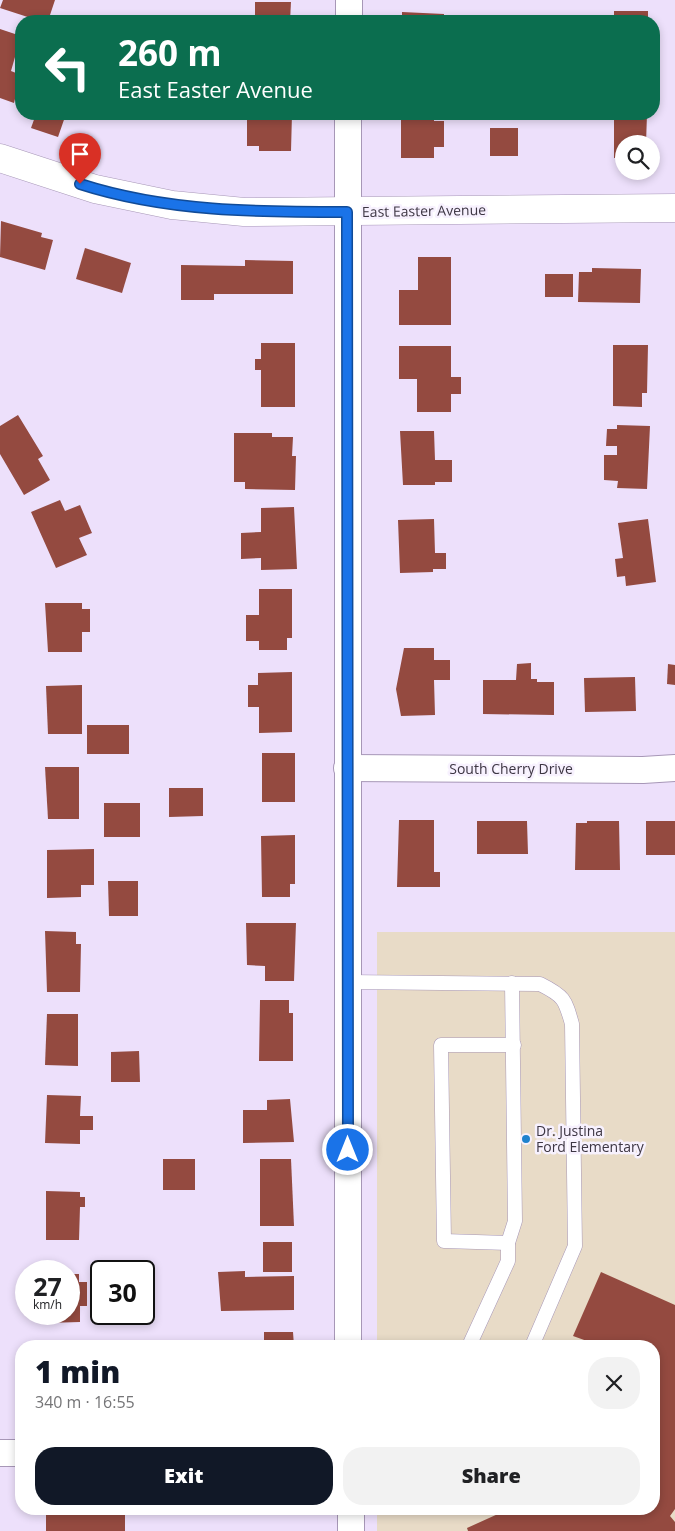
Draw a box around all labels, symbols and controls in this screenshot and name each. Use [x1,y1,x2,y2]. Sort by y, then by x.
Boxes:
text: 260 m [118,29,222,76]
icon: left [35,35,100,100]
text: East Easter Avenue [118,74,313,104]
pin [59,133,101,184]
map controls [615,135,660,180]
button: search [615,135,660,180]
icon: arrive [66,140,94,168]
street label: East Easter Avenue [362,200,486,221]
street label: South Cherry Drive [449,759,573,778]
place label: Dr. Justina Ford Elementary [536,1121,645,1156]
position arrow [321,1123,373,1175]
marker: Dr. Justina Ford Elementary [520,1133,532,1145]
speed limit sign: 30 [90,1260,155,1325]
text: 27 [33,1269,62,1303]
text: km/h [33,1296,62,1313]
text: 1 min [35,1351,120,1392]
button: close [588,1357,640,1409]
text: 340 m · 16:55 [35,1391,135,1413]
button: Exit [35,1447,333,1505]
button: Share [343,1447,640,1505]

